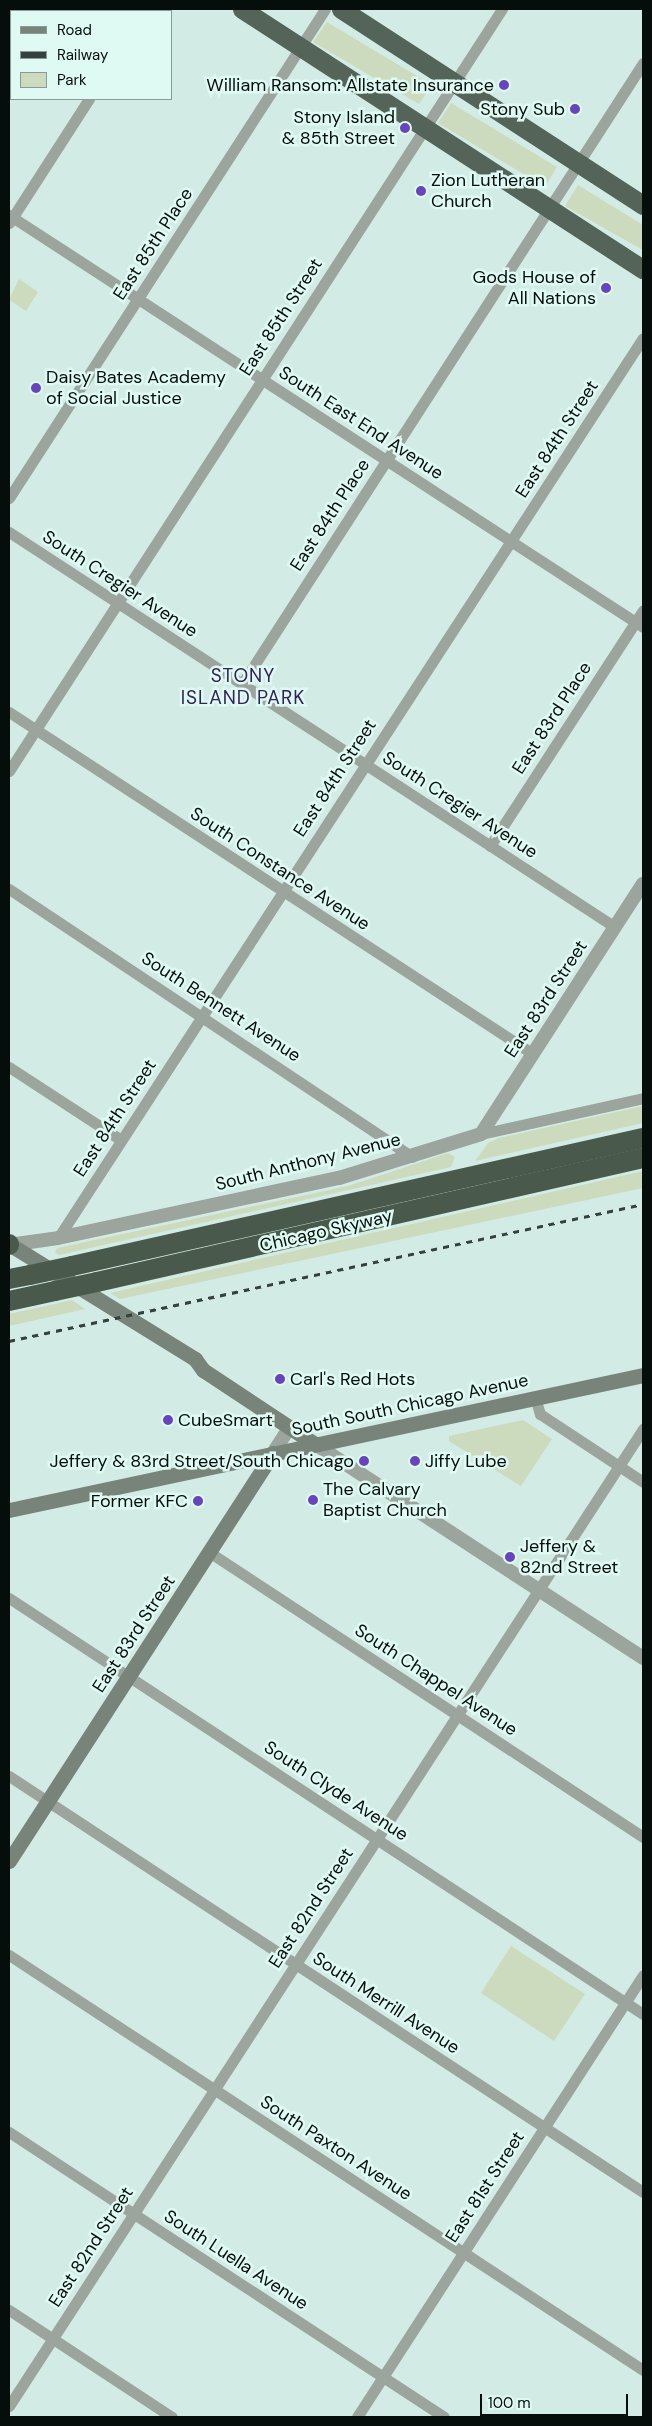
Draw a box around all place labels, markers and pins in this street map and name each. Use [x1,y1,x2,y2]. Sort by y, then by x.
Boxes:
place label: William Ransom: Allstate Insurance [206,74,494,96]
marker: William Ransom: Allstate Insurance [498,79,510,91]
place label: Stony Sub [480,98,565,120]
marker: Stony Sub [569,103,581,115]
place label: Stony Island & 85th Street [282,107,395,150]
marker: Stony Island & 85th Street [399,122,411,134]
place label: Zion Lutheran Church [431,170,545,212]
marker: Zion Lutheran Church [415,185,427,197]
place label: Gods House of All Nations [472,267,596,310]
marker: Gods House of All Nations [600,282,612,294]
place label: Daisy Bates Academy of Social Justice [46,367,226,409]
marker: Daisy Bates Academy of Social Justice [30,382,42,394]
place label: Carl's Red Hots [290,1368,415,1390]
marker: Carl's Red Hots [274,1373,286,1385]
place label: CubeSmart [178,1409,273,1431]
marker: CubeSmart [162,1414,174,1426]
place label: Jeffery & 83rd Street/South Chicago [50,1450,354,1472]
place label: Jiffy Lube [425,1450,507,1472]
marker: Jeffery & 83rd Street/South Chicago [358,1455,370,1467]
marker: Jiffy Lube [409,1455,421,1467]
place label: The Calvary Baptist Church [323,1479,447,1522]
place label: Former KFC [91,1490,188,1512]
marker: The Calvary Baptist Church [307,1494,319,1506]
marker: Former KFC [192,1495,204,1507]
place label: Jeffery & 82nd Street [520,1536,618,1578]
marker: Jeffery & 82nd Street [504,1551,516,1563]

